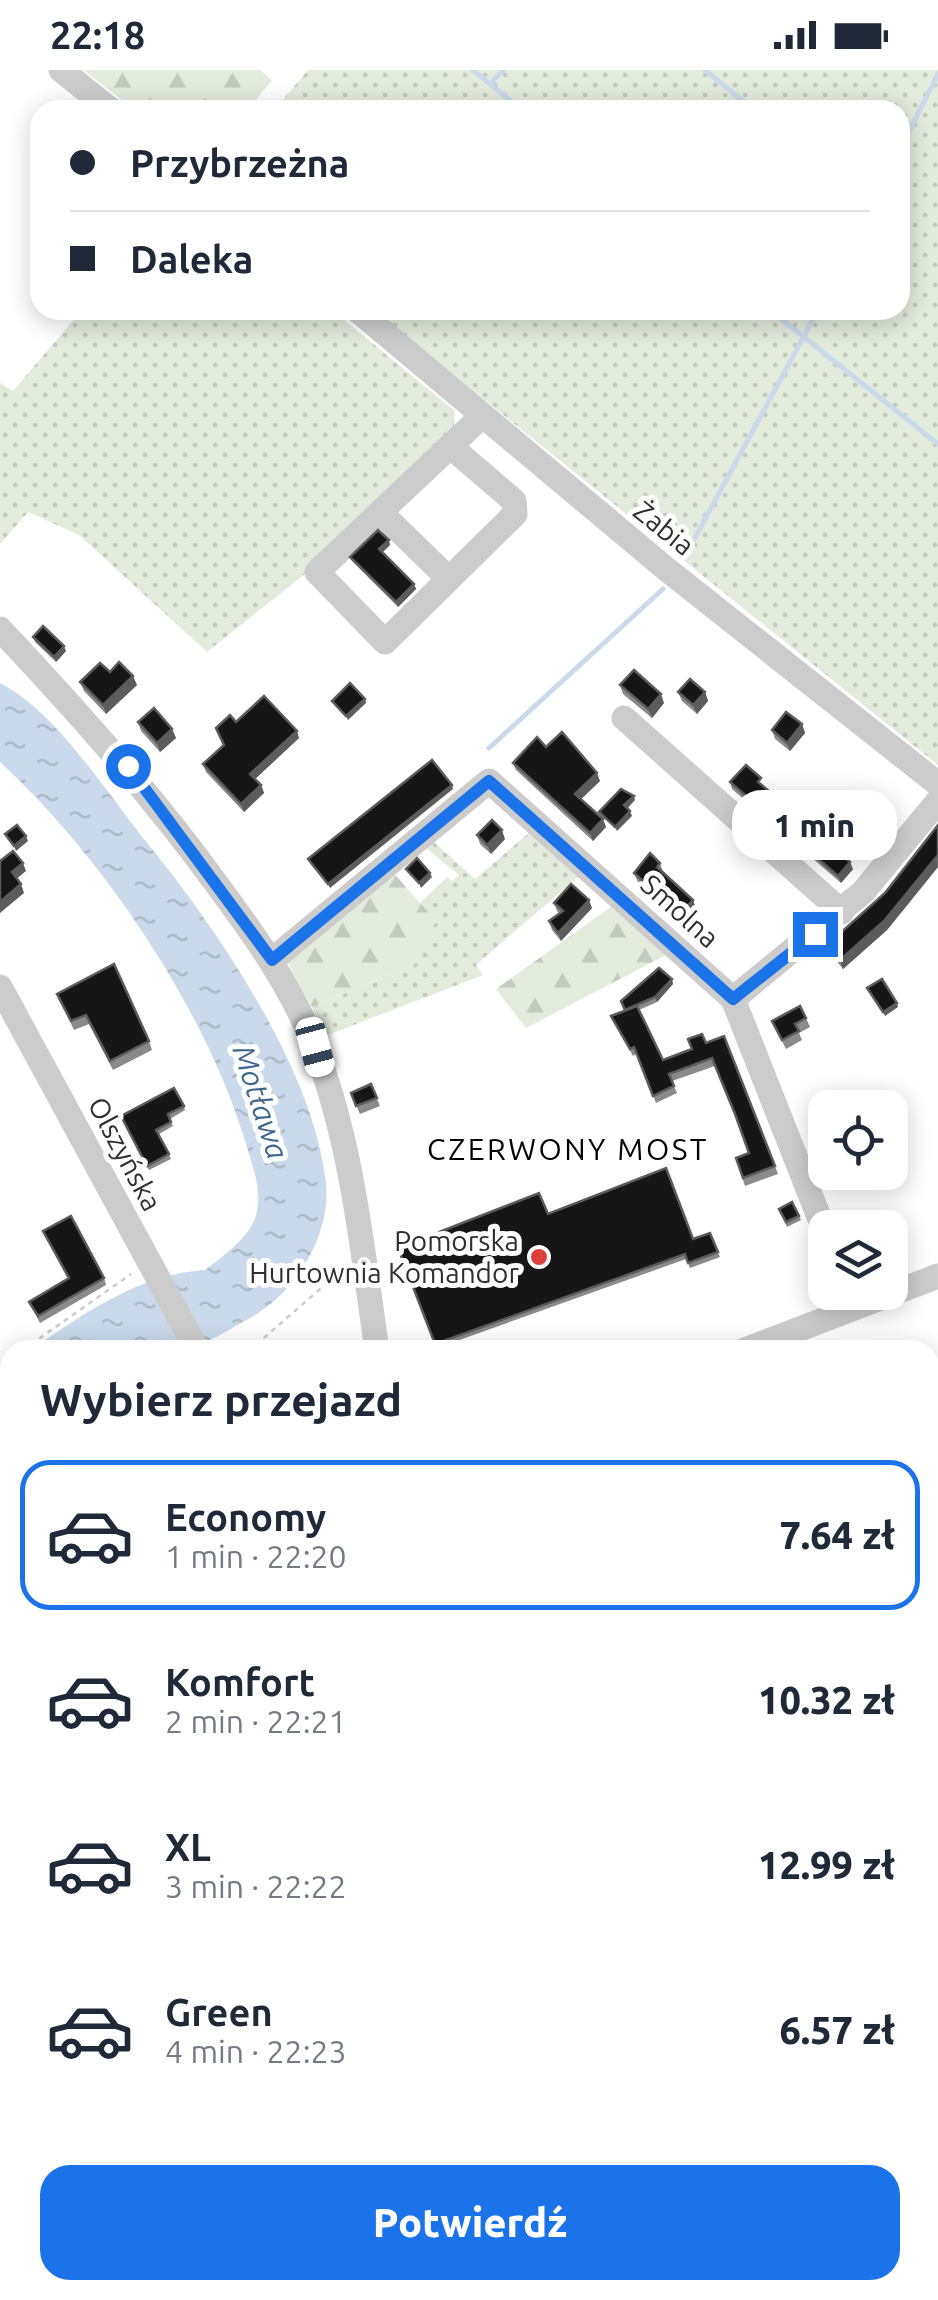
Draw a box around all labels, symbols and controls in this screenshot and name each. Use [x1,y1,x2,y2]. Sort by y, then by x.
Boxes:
text: 22:18 [50,14,145,56]
text: Przybrzeżna [130,142,349,184]
text: Daleka [130,238,253,280]
street label: Żabia [628,494,700,561]
route start [106,744,151,789]
callout: 1 min [732,789,898,859]
text: 1 min [774,807,855,843]
street label: Smolna [635,868,725,953]
route end [793,912,838,957]
car [293,1014,337,1080]
water label: Motława [227,1040,295,1163]
map controls [808,1090,908,1310]
button: locate [808,1090,908,1190]
street label: Olszyńska [83,1092,168,1216]
district label: CZERWONY MOST [427,1132,709,1166]
button: layers [808,1210,908,1310]
place label: Pomorska Hurtownia Komandor [249,1225,519,1288]
marker: Pomorska Hurtownia Komandor [528,1246,550,1268]
text: Wybierz przejazd [40,1374,402,1425]
icon: car [45,1490,135,1580]
text: Economy [165,1496,326,1538]
text: 7.64 zł [779,1514,895,1556]
text: 1 min · 22:20 [165,1538,347,1574]
icon: car [45,1655,135,1745]
text: Komfort [165,1661,315,1703]
text: 10.32 zł [758,1679,895,1721]
text: 2 min · 22:21 [165,1703,347,1739]
icon: car [45,1820,135,1910]
text: XL [165,1826,211,1868]
text: 12.99 zł [758,1844,895,1886]
text: 3 min · 22:22 [165,1868,347,1904]
icon: car [45,1985,135,2075]
text: Green [165,1991,273,2033]
text: 6.57 zł [779,2009,895,2051]
text: 4 min · 22:23 [165,2033,347,2069]
button: Potwierdź [40,2165,900,2280]

